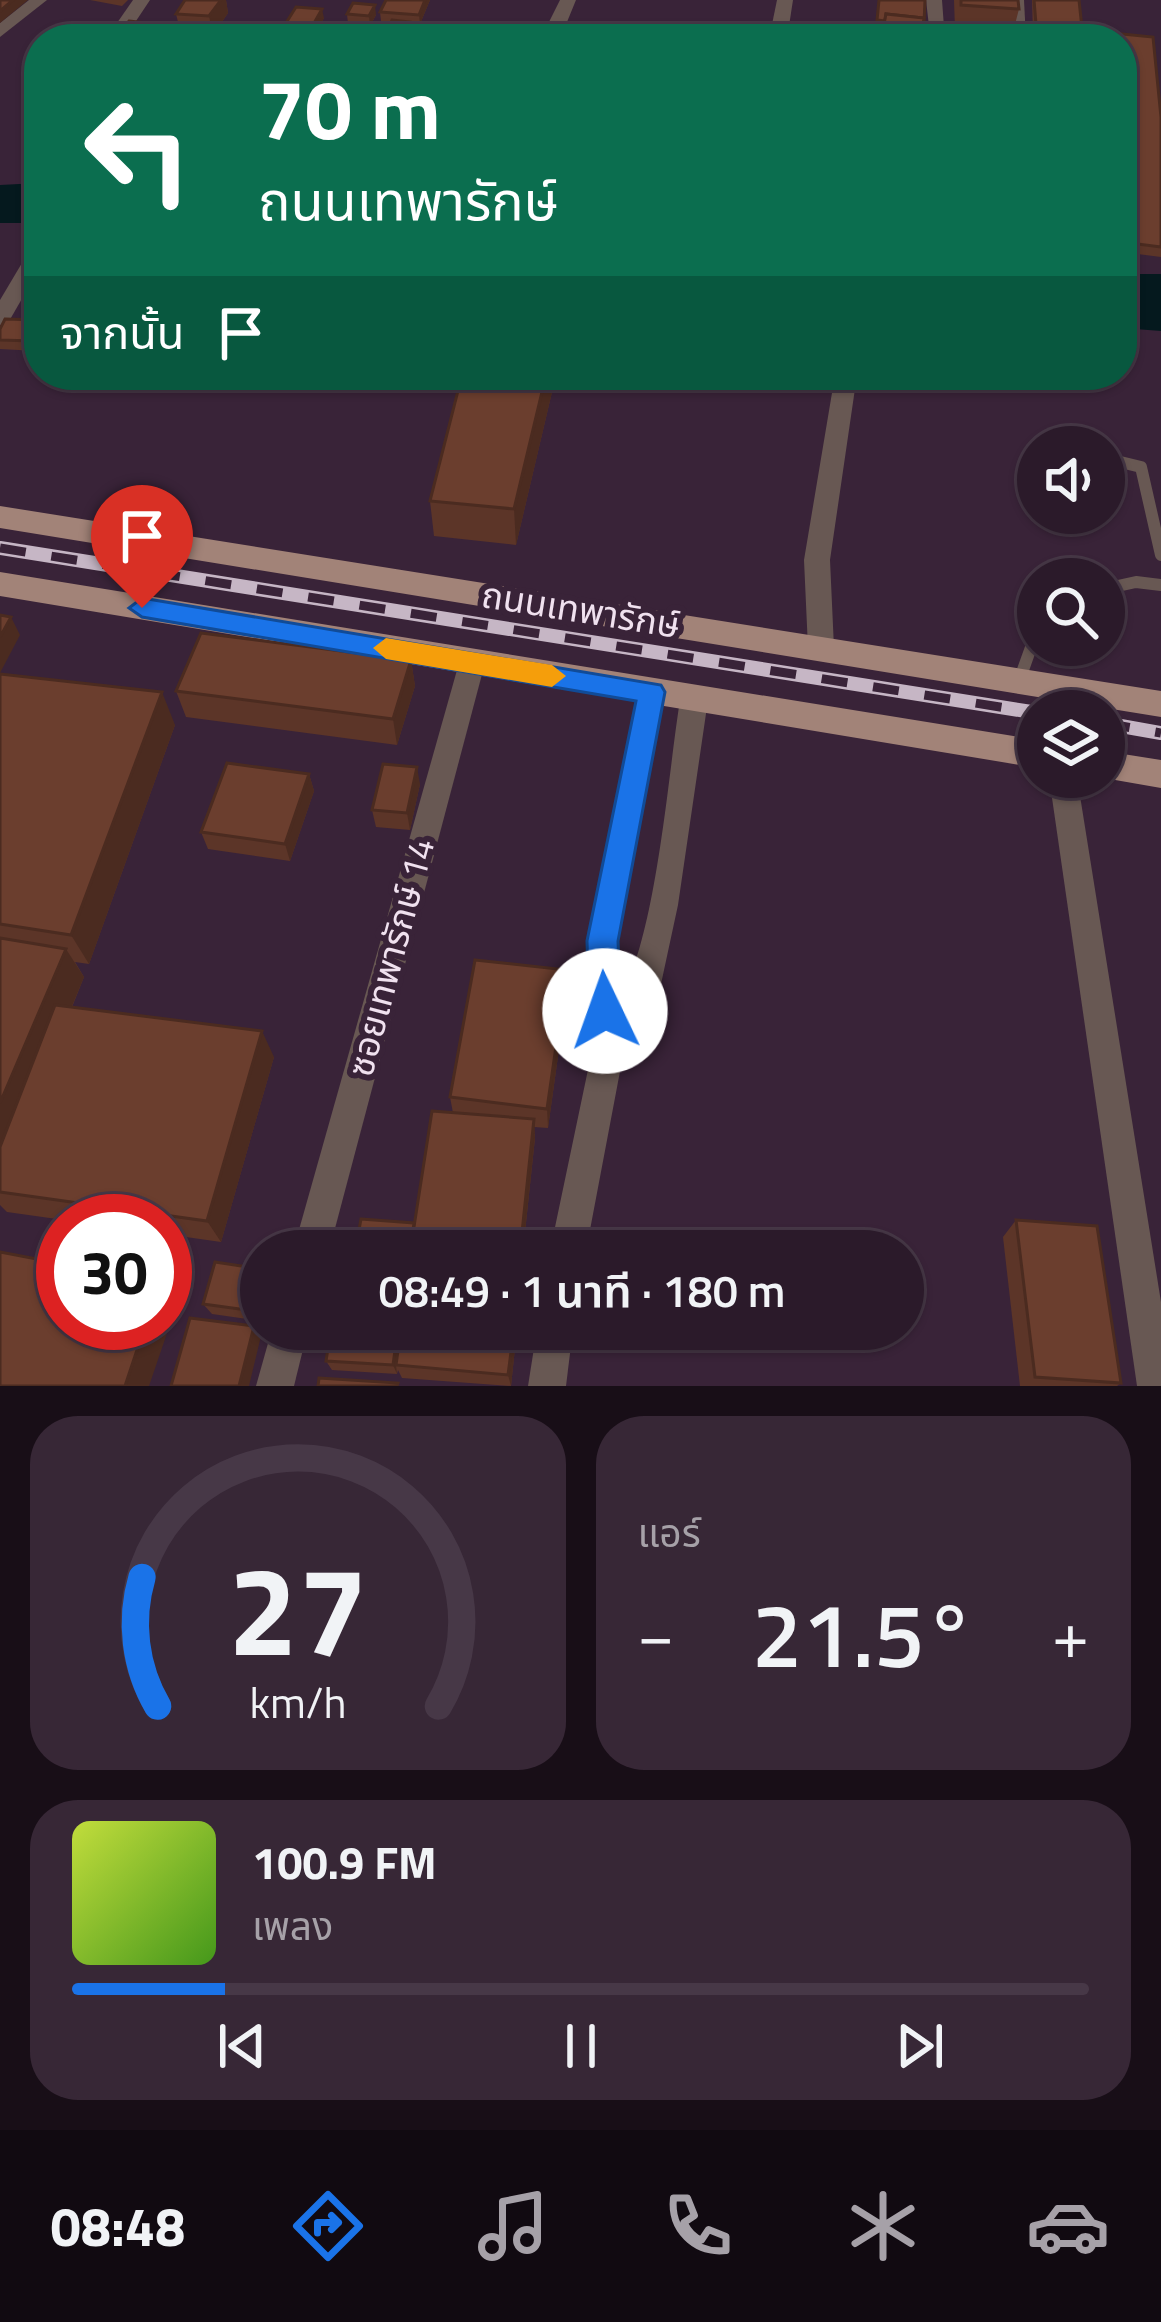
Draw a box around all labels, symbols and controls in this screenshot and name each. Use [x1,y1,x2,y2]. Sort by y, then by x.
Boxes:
text: 70 m [258,44,441,172]
icon: left [60,72,216,228]
text: ถนนเทพารักษ์ [258,159,558,241]
text: จากนั้น [60,298,184,366]
icon: arrive [208,300,274,366]
map controls [1017,426,1125,798]
button: sound [1017,426,1125,534]
pin [91,485,193,608]
icon: arrive [109,503,175,569]
button: search [1017,558,1125,666]
street label: ถนนเทพารักษ์ [478,566,684,652]
button: layers [1017,690,1125,798]
street label: ซอยเทพารักษ์ 14 [332,832,448,1082]
position arrow [542,948,668,1074]
speed limit sign: 30 [36,1194,192,1350]
text: 08:49 · 1 นาที · 180 m [379,1256,785,1324]
text: แอร์ [638,1503,701,1562]
text: 27 [228,1514,368,1703]
text: 21.5° [752,1565,975,1702]
text: − [638,1583,674,1684]
text: + [1052,1583,1089,1684]
text: km/h [249,1669,346,1735]
text: 100.9 FM [252,1828,437,1896]
text: เพลง [252,1896,333,1955]
icon: previous [209,2013,275,2079]
icon: pause [548,2013,614,2079]
icon: next [887,2013,953,2079]
icon: directions [286,2184,370,2268]
icon: music [471,2184,555,2268]
icon: phone [656,2184,740,2268]
icon: climate [841,2184,925,2268]
icon: car [1026,2184,1110,2268]
text: 08:48 [51,2185,185,2267]

